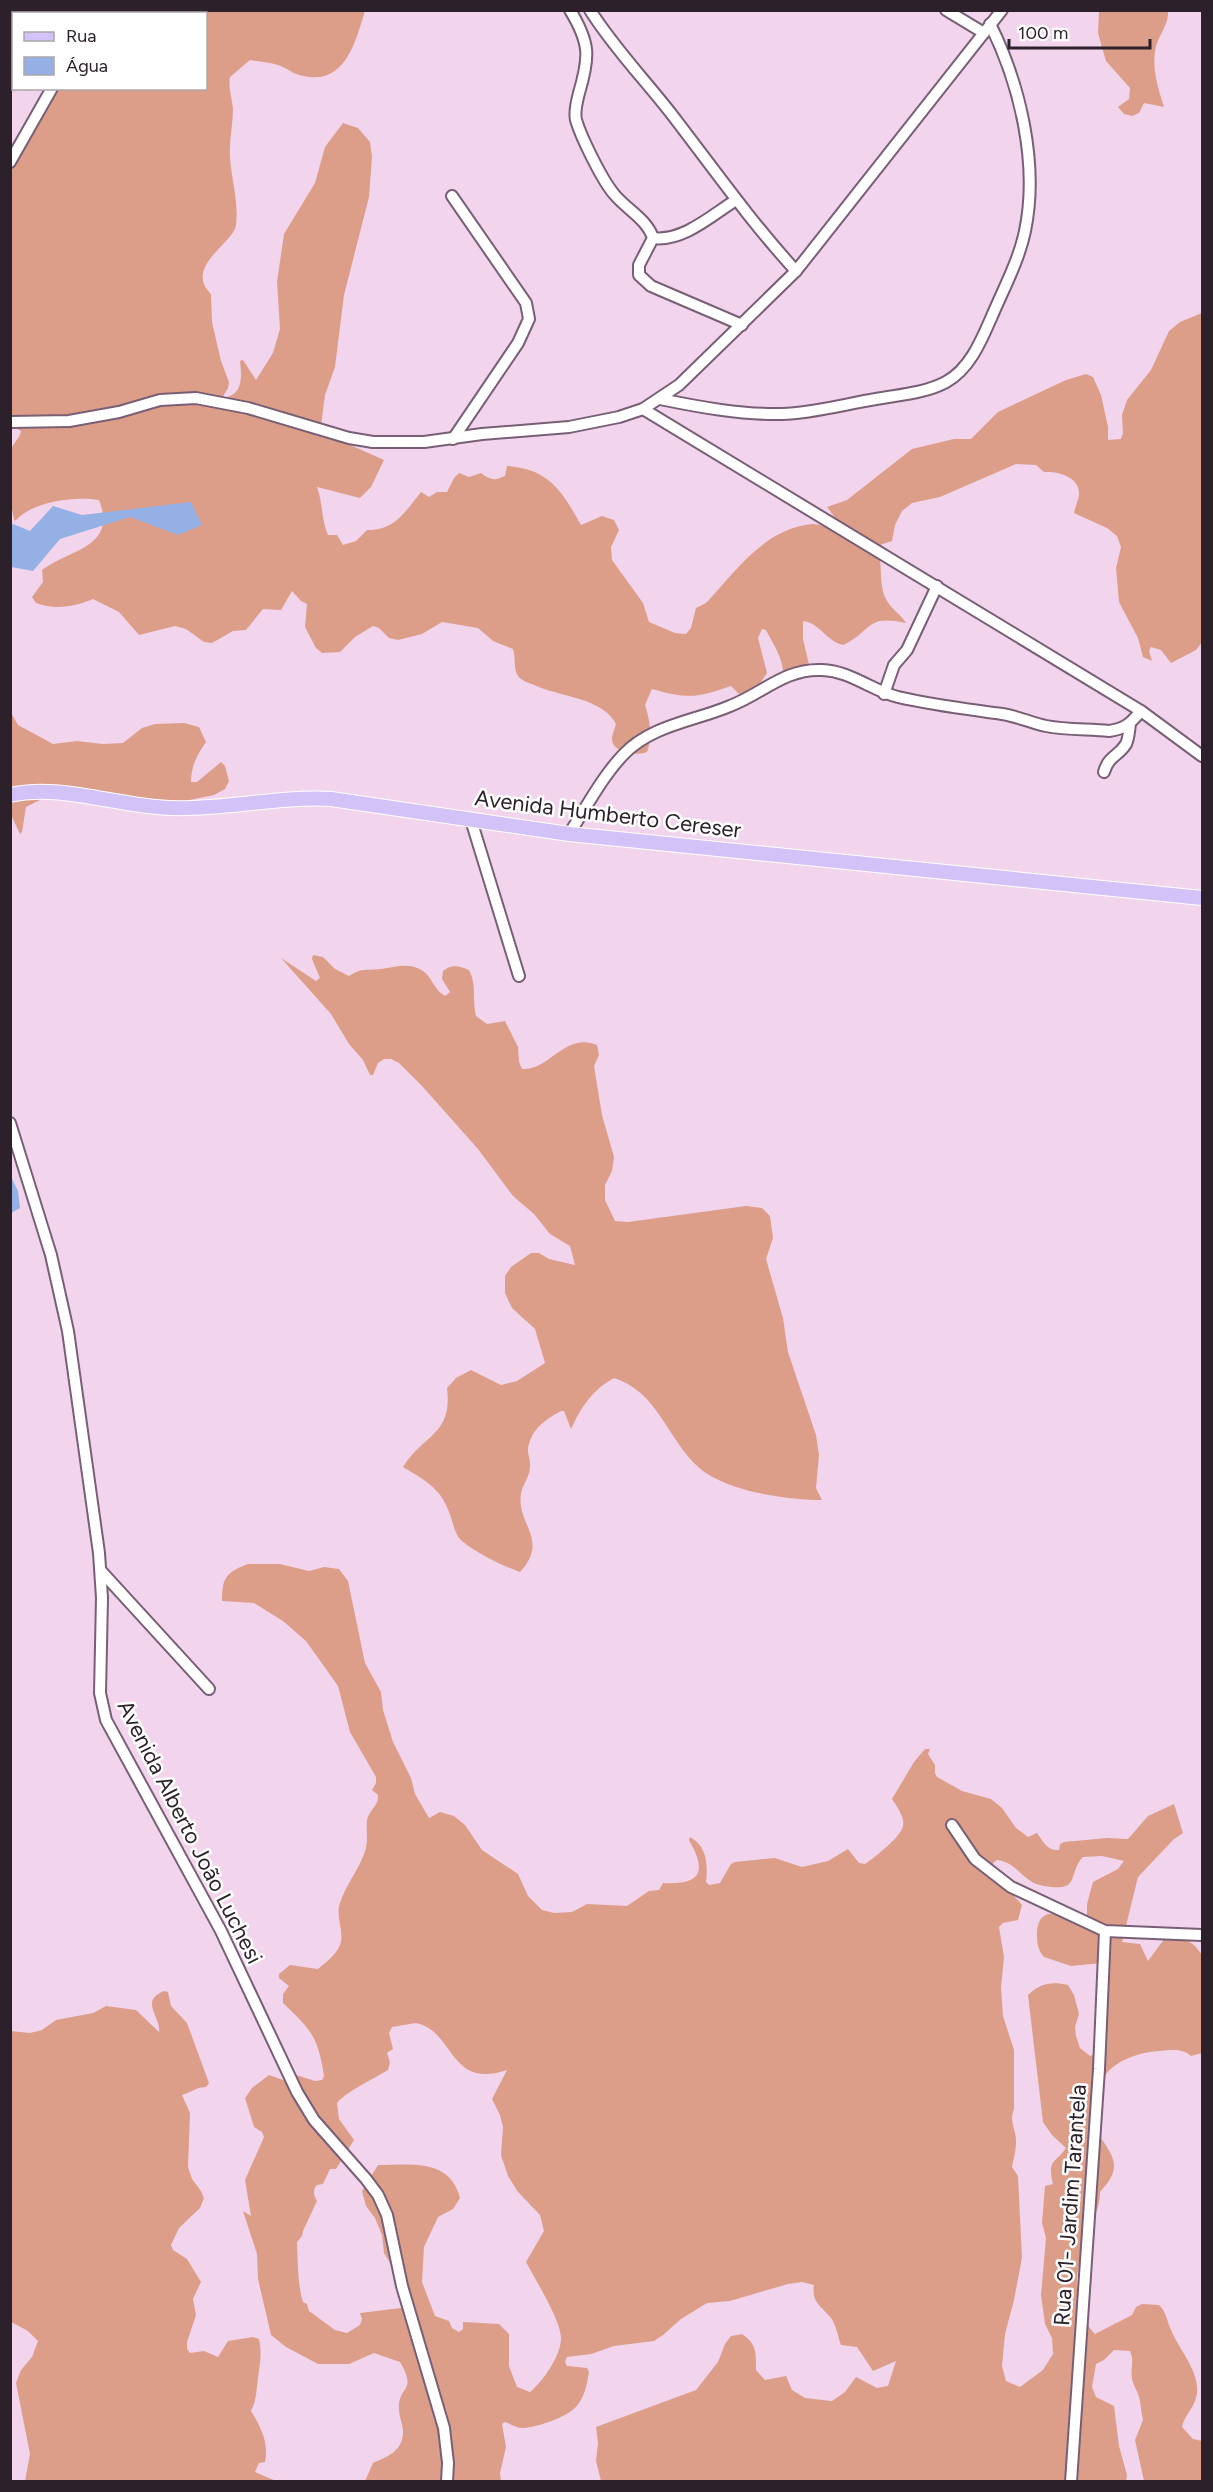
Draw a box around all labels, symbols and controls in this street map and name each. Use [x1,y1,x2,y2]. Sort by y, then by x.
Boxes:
legend [12,12,207,90]
scale bar [1009,12,1150,50]
text: 100 m [1018,22,1068,44]
text: Rua [66,25,97,47]
text: Água [66,55,108,77]
street label: Avenida Humberto Cereser [473,784,743,844]
street label: Avenida Alberto João Luchesi [112,1696,268,1968]
street label: Rua 01- Jardim Tarantela [1048,2083,1092,2327]

